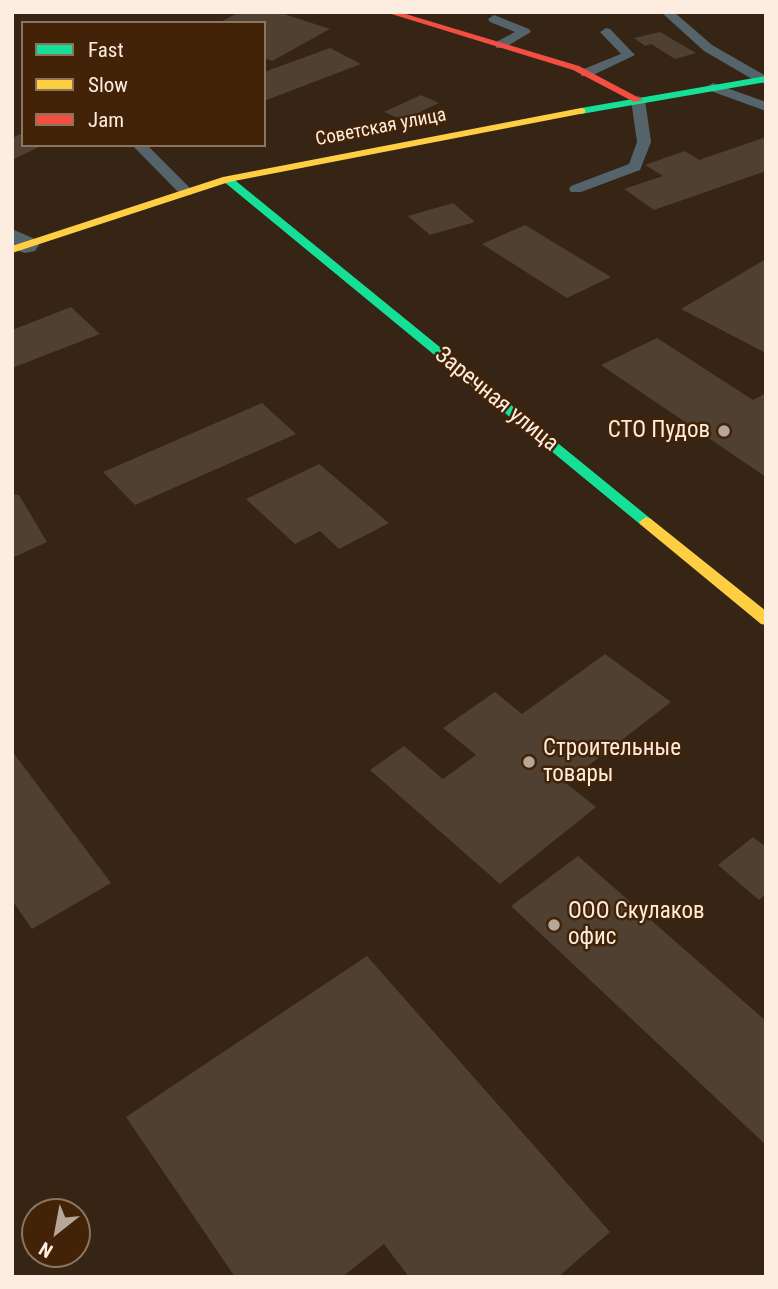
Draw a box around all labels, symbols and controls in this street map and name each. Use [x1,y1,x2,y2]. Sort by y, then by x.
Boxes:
legend [21,21,266,147]
text: Fast [88,38,124,62]
text: Slow [88,73,128,97]
street label: Советская улица [314,104,448,152]
text: Jam [88,108,124,132]
street label: Заречная улица [429,342,563,458]
place label: СТО Пудов [608,417,710,445]
marker: СТО Пудов [716,423,732,439]
place label: Строительные товары [543,735,681,789]
marker: Строительные товары [521,754,537,770]
place label: ООО Скулаков офис [568,898,705,952]
marker: ООО Скулаков офис [546,917,562,933]
north arrow [21,1198,91,1268]
text: N [35,1237,57,1263]

